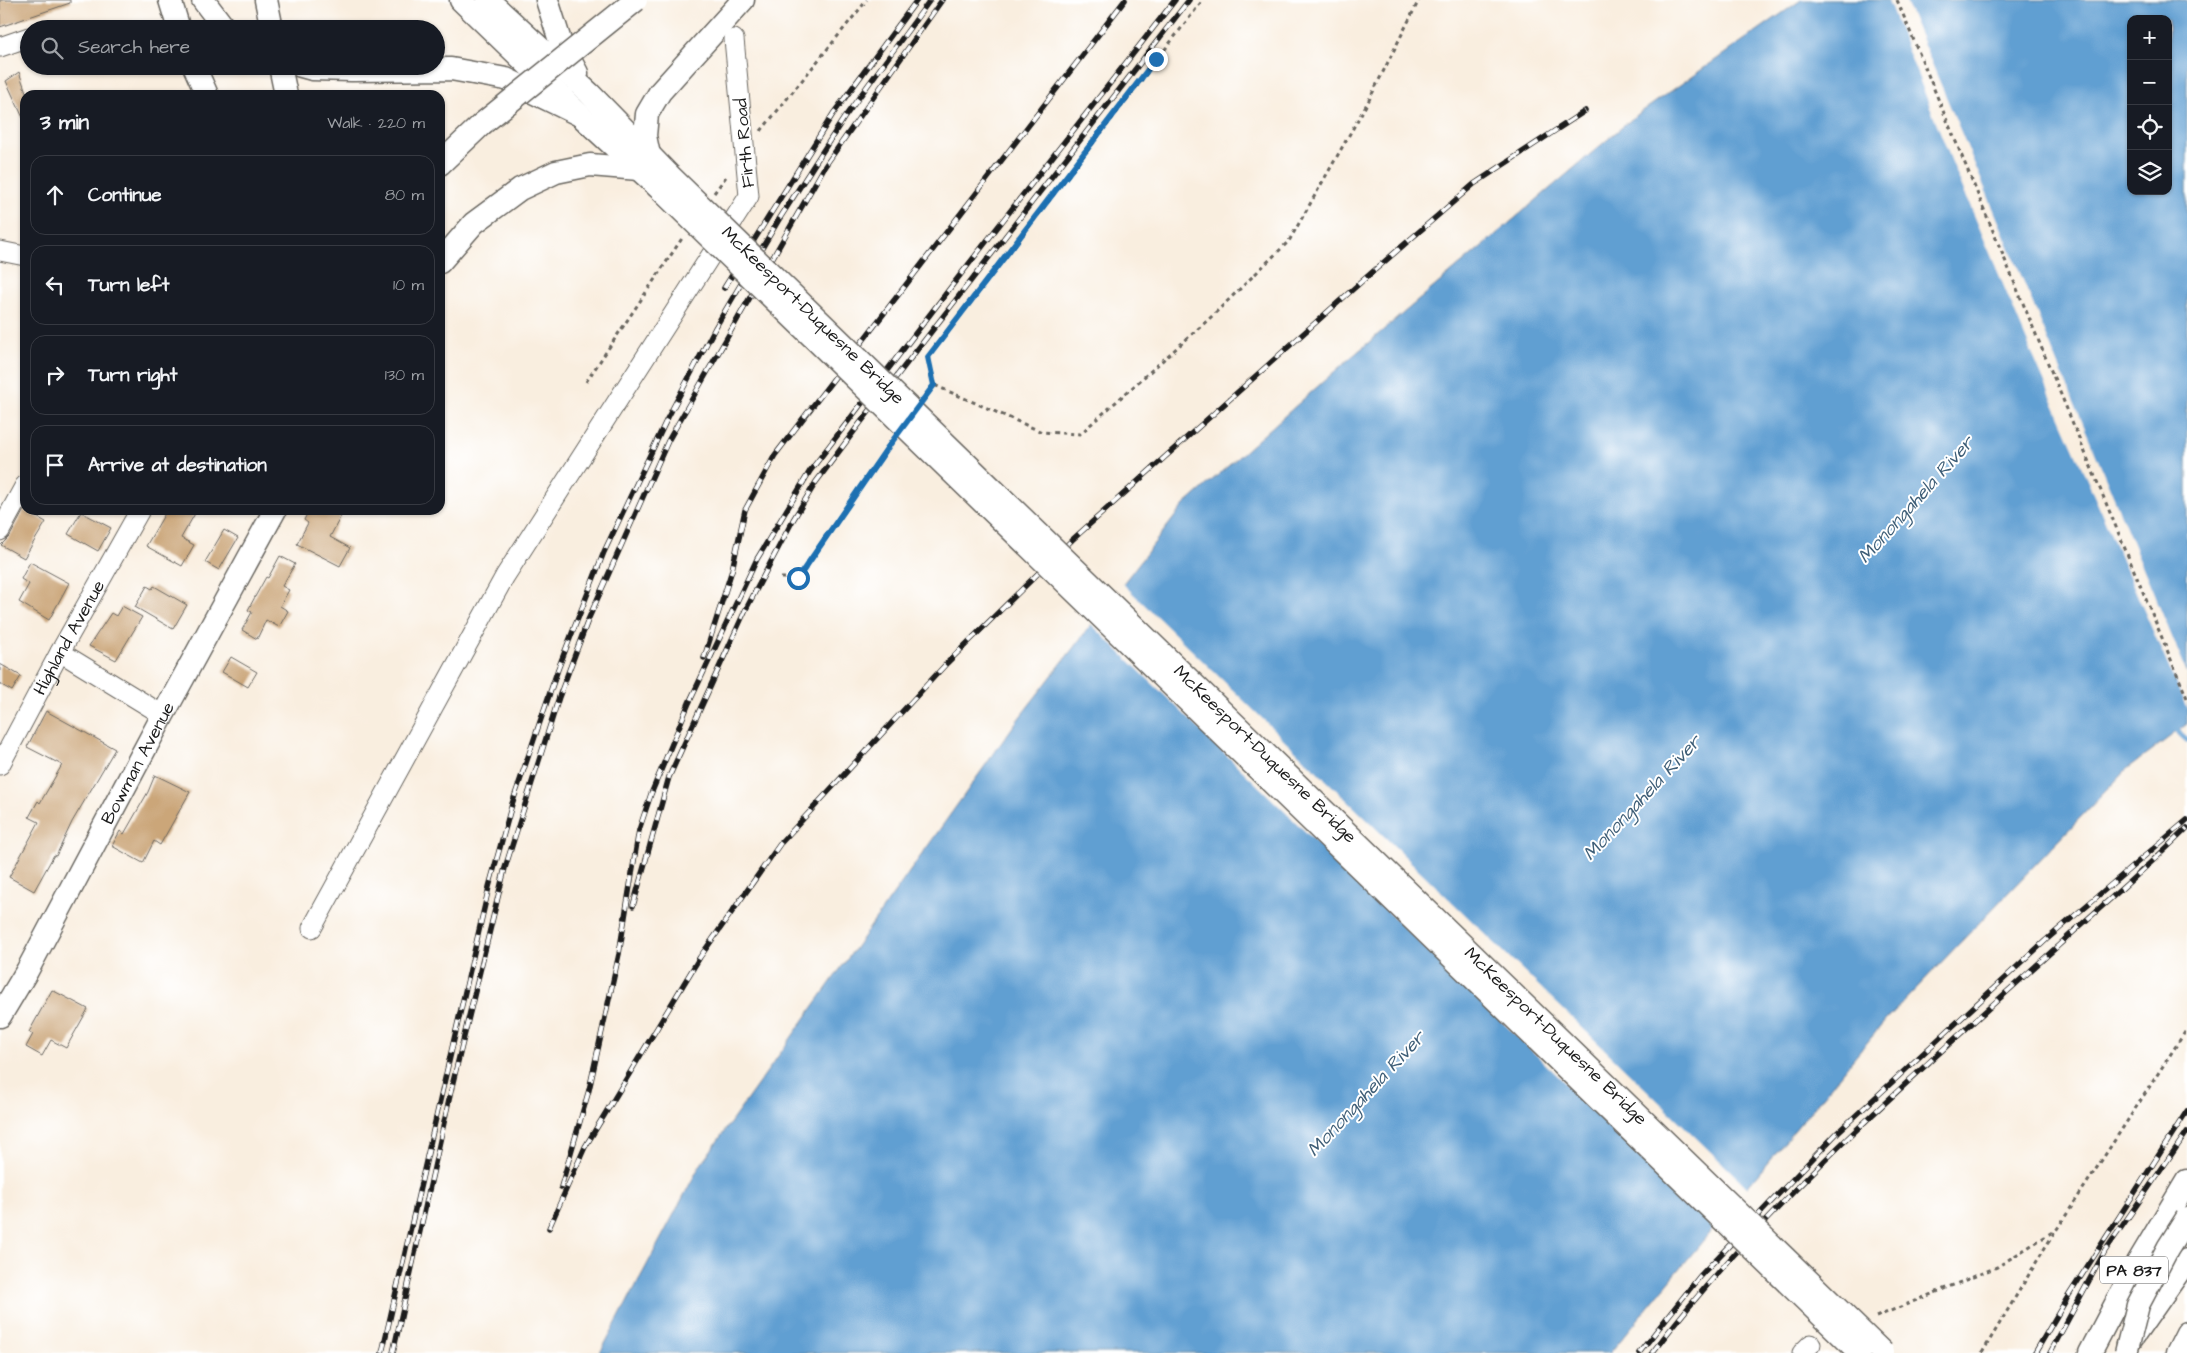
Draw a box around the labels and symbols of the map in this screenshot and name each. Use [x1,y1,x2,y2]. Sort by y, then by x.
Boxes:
route end [1145,48,1168,71]
street label: Firth Road [728,97,761,189]
street label: McKeesport-Duquesne Bridge [716,221,910,410]
water label: Monongahela River [1852,429,1982,569]
route start [787,567,810,590]
street label: Highland Avenue [27,575,111,699]
street label: McKeesport-Duquesne Bridge [1168,659,1362,849]
street label: Bowman Avenue [95,697,181,829]
water label: Monongahela River [1577,728,1709,867]
street label: McKeesport-Duquesne Bridge [1459,941,1653,1131]
water label: Monongahela River [1301,1024,1433,1163]
road number: PA 837 [2100,1256,2168,1284]

